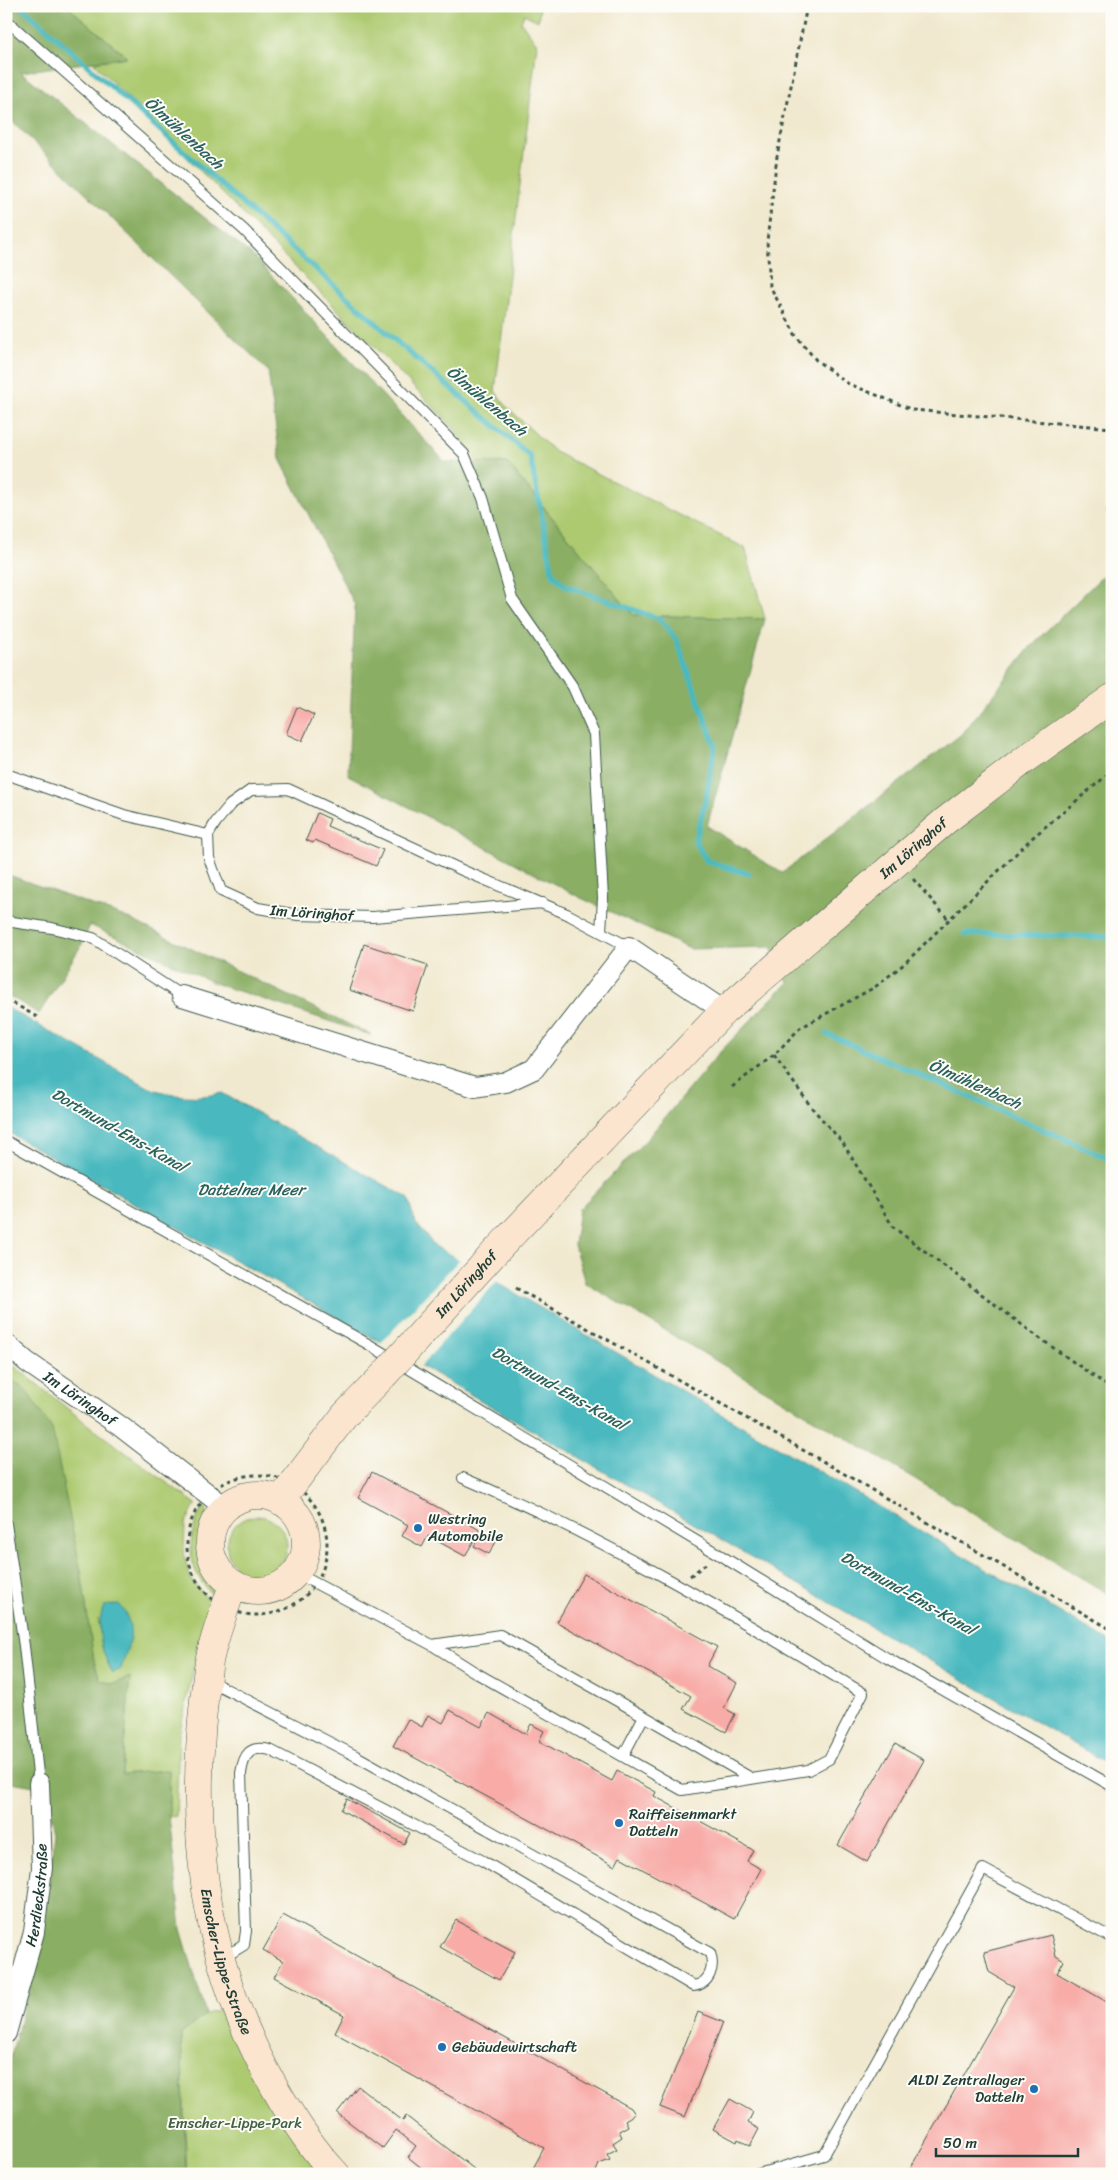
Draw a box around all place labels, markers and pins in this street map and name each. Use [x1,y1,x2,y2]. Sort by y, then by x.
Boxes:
place label: Westring Automobile [427,1506,503,1549]
marker: Westring Automobile [412,1522,424,1534]
place label: Raiffeisenmarkt Datteln [629,1801,737,1844]
marker: Raiffeisenmarkt Datteln [613,1817,625,1829]
place label: Gebäudewirtschaft [452,2034,577,2060]
marker: Gebäudewirtschaft [436,2041,448,2053]
place label: ALDI Zentrallager Datteln [907,2067,1025,2110]
marker: ALDI Zentrallager Datteln [1028,2083,1040,2095]

